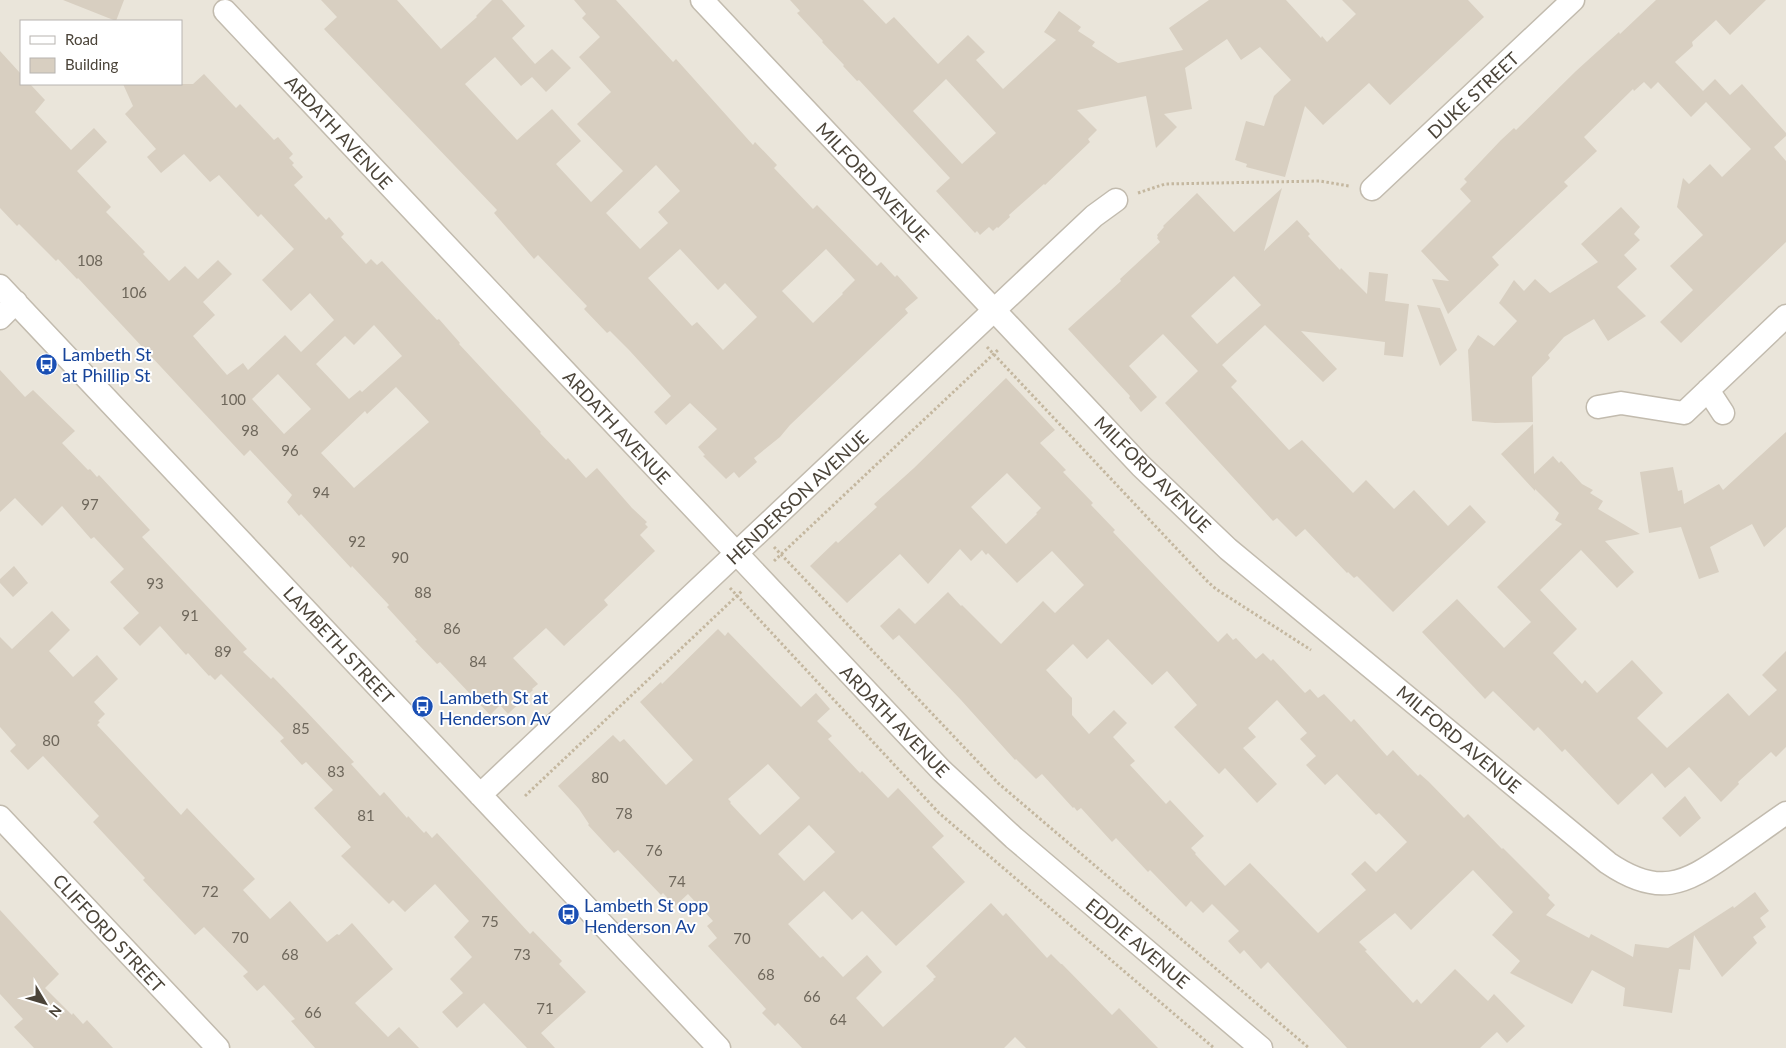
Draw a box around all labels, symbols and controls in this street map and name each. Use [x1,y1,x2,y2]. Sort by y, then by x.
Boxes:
legend [20,20,182,85]
text: Road [65,30,98,48]
street label: DUKE STREET [1423,47,1524,143]
text: Building [65,55,118,73]
street label: ARDATH AVENUE [281,71,397,193]
street label: MILFORD AVENUE [812,118,934,246]
house number: 108 [77,251,103,269]
house number: 106 [121,283,147,301]
place label: Lambeth St at Phillip St [62,343,152,386]
bus stop icon: Lambeth St at Phillip St [34,352,58,376]
street label: ARDATH AVENUE [559,366,675,488]
house number: 100 [220,390,246,408]
street label: MILFORD AVENUE [1090,411,1216,537]
house number: 98 [241,421,259,439]
street label: HENDERSON AVENUE [721,425,873,569]
house number: 96 [281,441,299,459]
house number: 94 [312,483,330,501]
house number: 97 [81,495,99,513]
house number: 92 [348,532,366,550]
house number: 90 [391,548,409,566]
house number: 93 [146,574,164,592]
street label: LAMBETH STREET [279,582,399,708]
house number: 88 [414,583,432,601]
house number: 91 [181,606,199,624]
house number: 86 [443,619,461,637]
house number: 89 [214,642,232,660]
house number: 84 [469,652,487,670]
street label: ARDATH AVENUE [836,660,954,782]
street label: MILFORD AVENUE [1392,681,1526,797]
place label: Lambeth St at Henderson Av [439,686,552,729]
bus stop icon: Lambeth St at Henderson Av [411,695,435,719]
house number: 85 [292,719,310,737]
house number: 80 [42,731,60,749]
house number: 83 [327,762,345,780]
house number: 80 [591,768,609,786]
house number: 78 [615,804,633,822]
house number: 81 [357,806,375,824]
house number: 76 [645,841,663,859]
street label: CLIFFORD STREET [49,869,170,997]
house number: 74 [668,872,686,890]
house number: 72 [201,882,219,900]
street label: EDDIE AVENUE [1082,893,1194,993]
place label: Lambeth St opp Henderson Av [584,894,708,937]
bus stop icon: Lambeth St opp Henderson Av [556,903,580,927]
house number: 75 [481,912,499,930]
house number: 70 [231,928,249,946]
house number: 70 [733,929,751,947]
house number: 68 [281,945,299,963]
house number: 73 [513,945,531,963]
house number: 68 [757,965,775,983]
north arrow [20,978,70,1028]
house number: 66 [803,987,821,1005]
house number: 71 [536,999,554,1017]
text: N [46,1002,66,1021]
house number: 66 [304,1003,322,1021]
house number: 64 [829,1010,847,1028]

